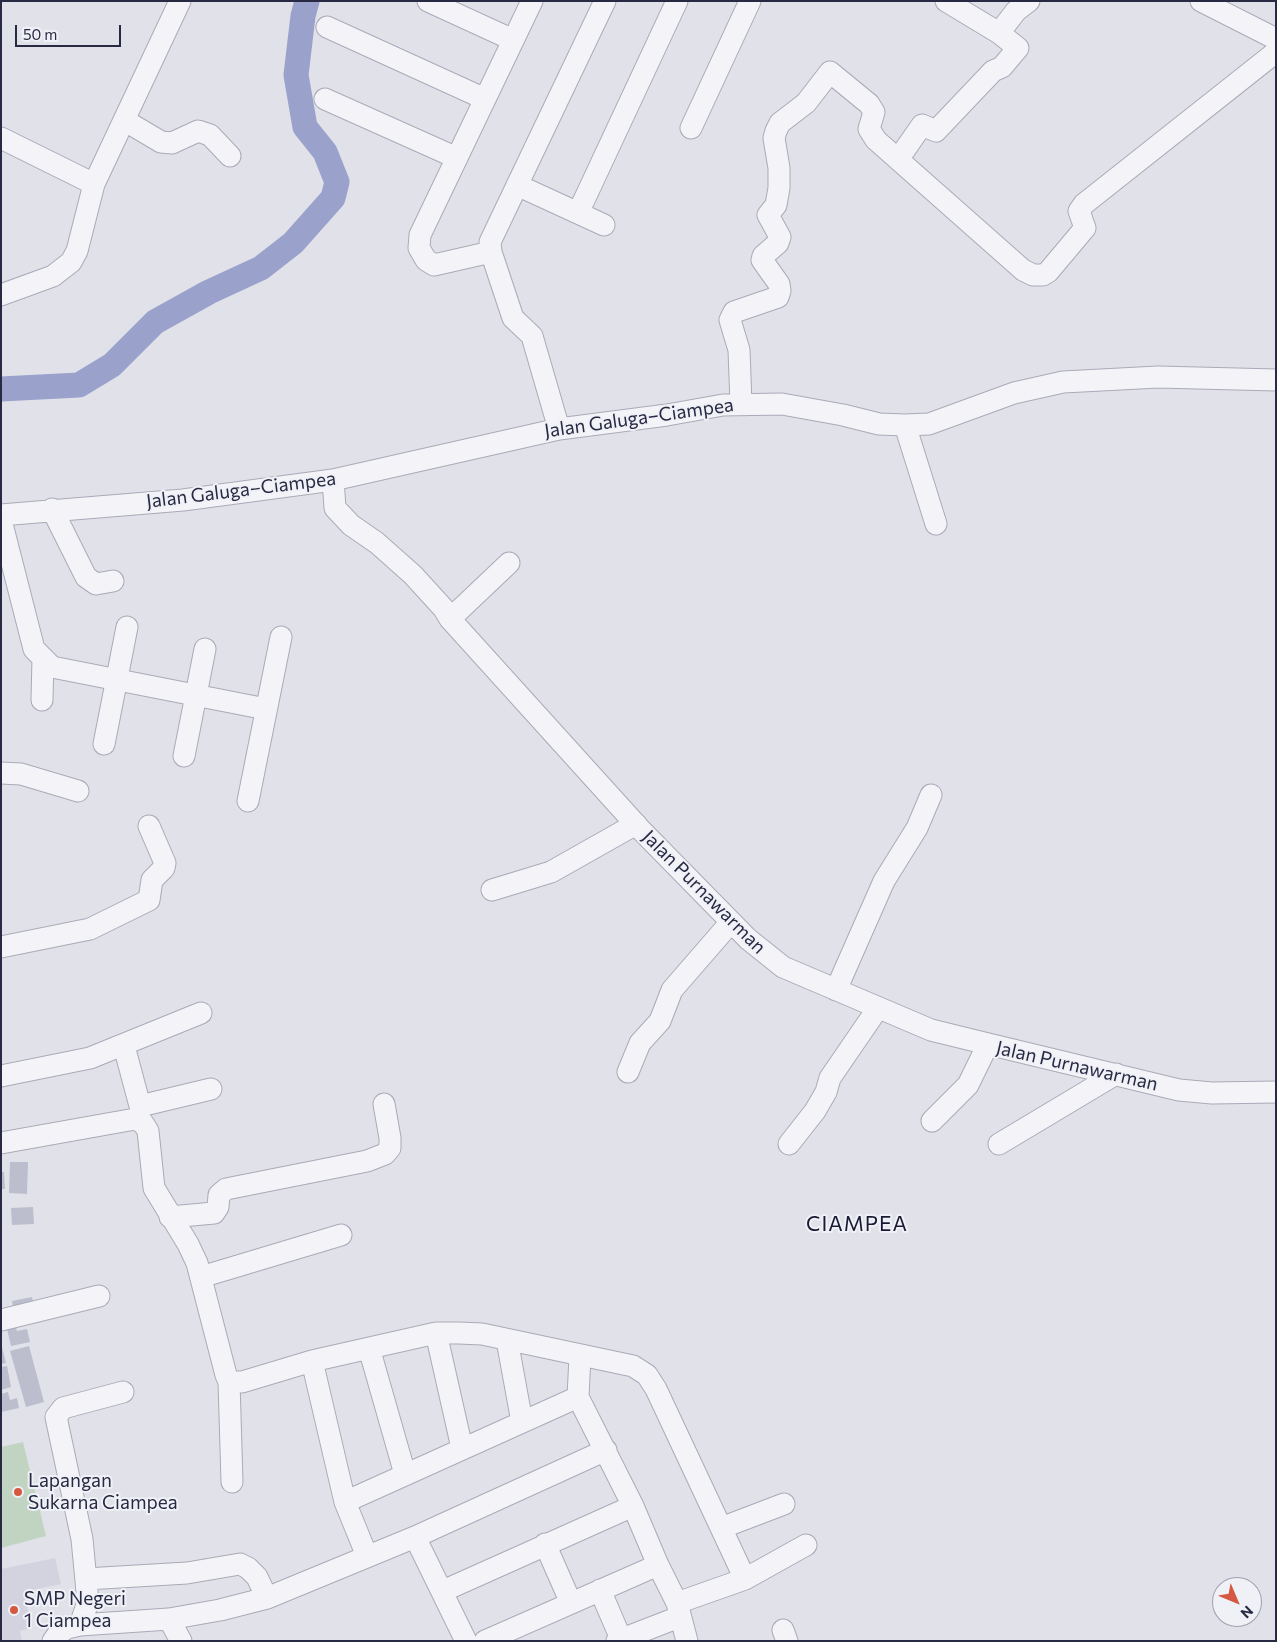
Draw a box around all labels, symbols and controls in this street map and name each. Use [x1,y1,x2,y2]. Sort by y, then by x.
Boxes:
scale bar [18,15,124,47]
text: 50 m [23,25,57,43]
street label: Jalan Galuga–Ciampea [543,393,735,443]
street label: Jalan Galuga–Ciampea [145,467,337,513]
street label: Jalan Purnawarman [637,825,771,959]
street label: Jalan Purnawarman [994,1036,1160,1096]
district label: CIAMPEA [805,1211,909,1237]
place label: Lapangan Sukarna Ciampea [28,1470,178,1514]
marker: Lapangan Sukarna Ciampea [12,1486,24,1498]
north arrow [1212,1577,1262,1627]
place label: SMP Negeri 1 Ciampea [24,1588,126,1632]
text: N [1238,1603,1257,1622]
marker: SMP Negeri 1 Ciampea [8,1604,20,1616]

